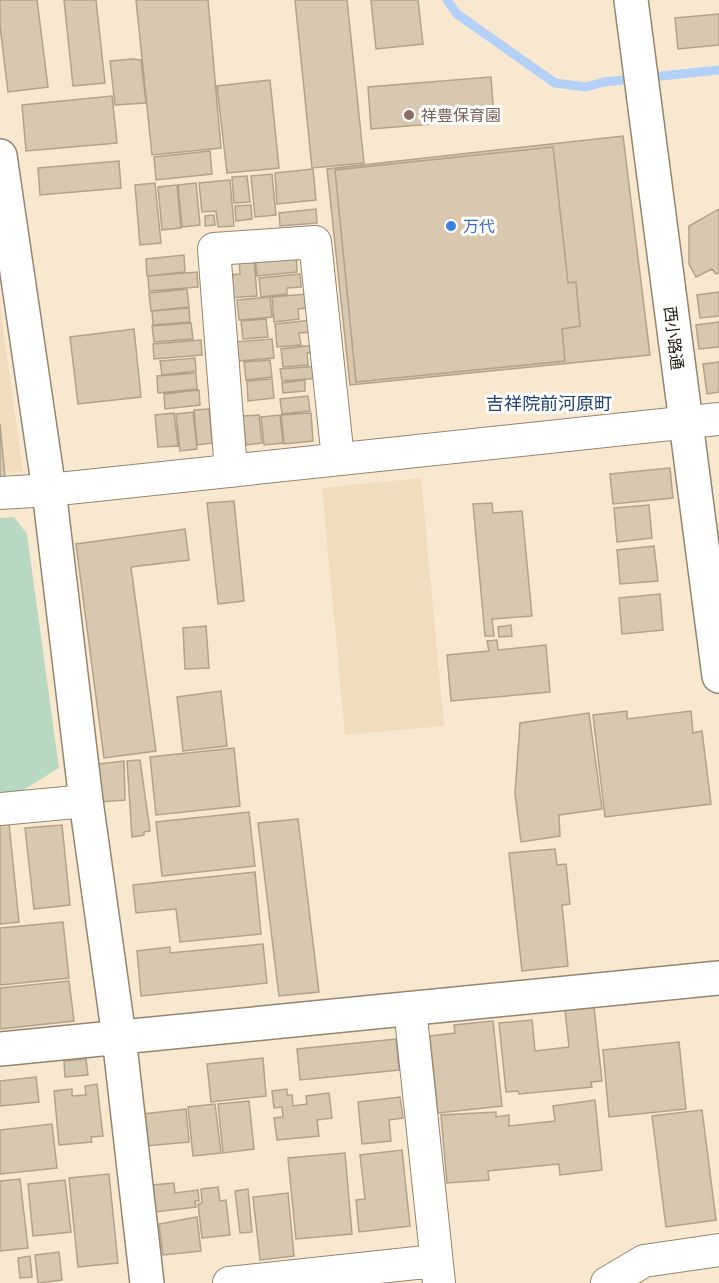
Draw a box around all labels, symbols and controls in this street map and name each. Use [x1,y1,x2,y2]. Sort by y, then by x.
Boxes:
place label: 祥豊保育園 [421,105,501,125]
marker: 祥豊保育園 [402,108,416,122]
place label: 万代 [463,216,495,236]
marker: 万代 [444,219,458,233]
street label: 西小路通 [660,305,688,371]
district label: 吉祥院前河原町 [486,392,612,415]

